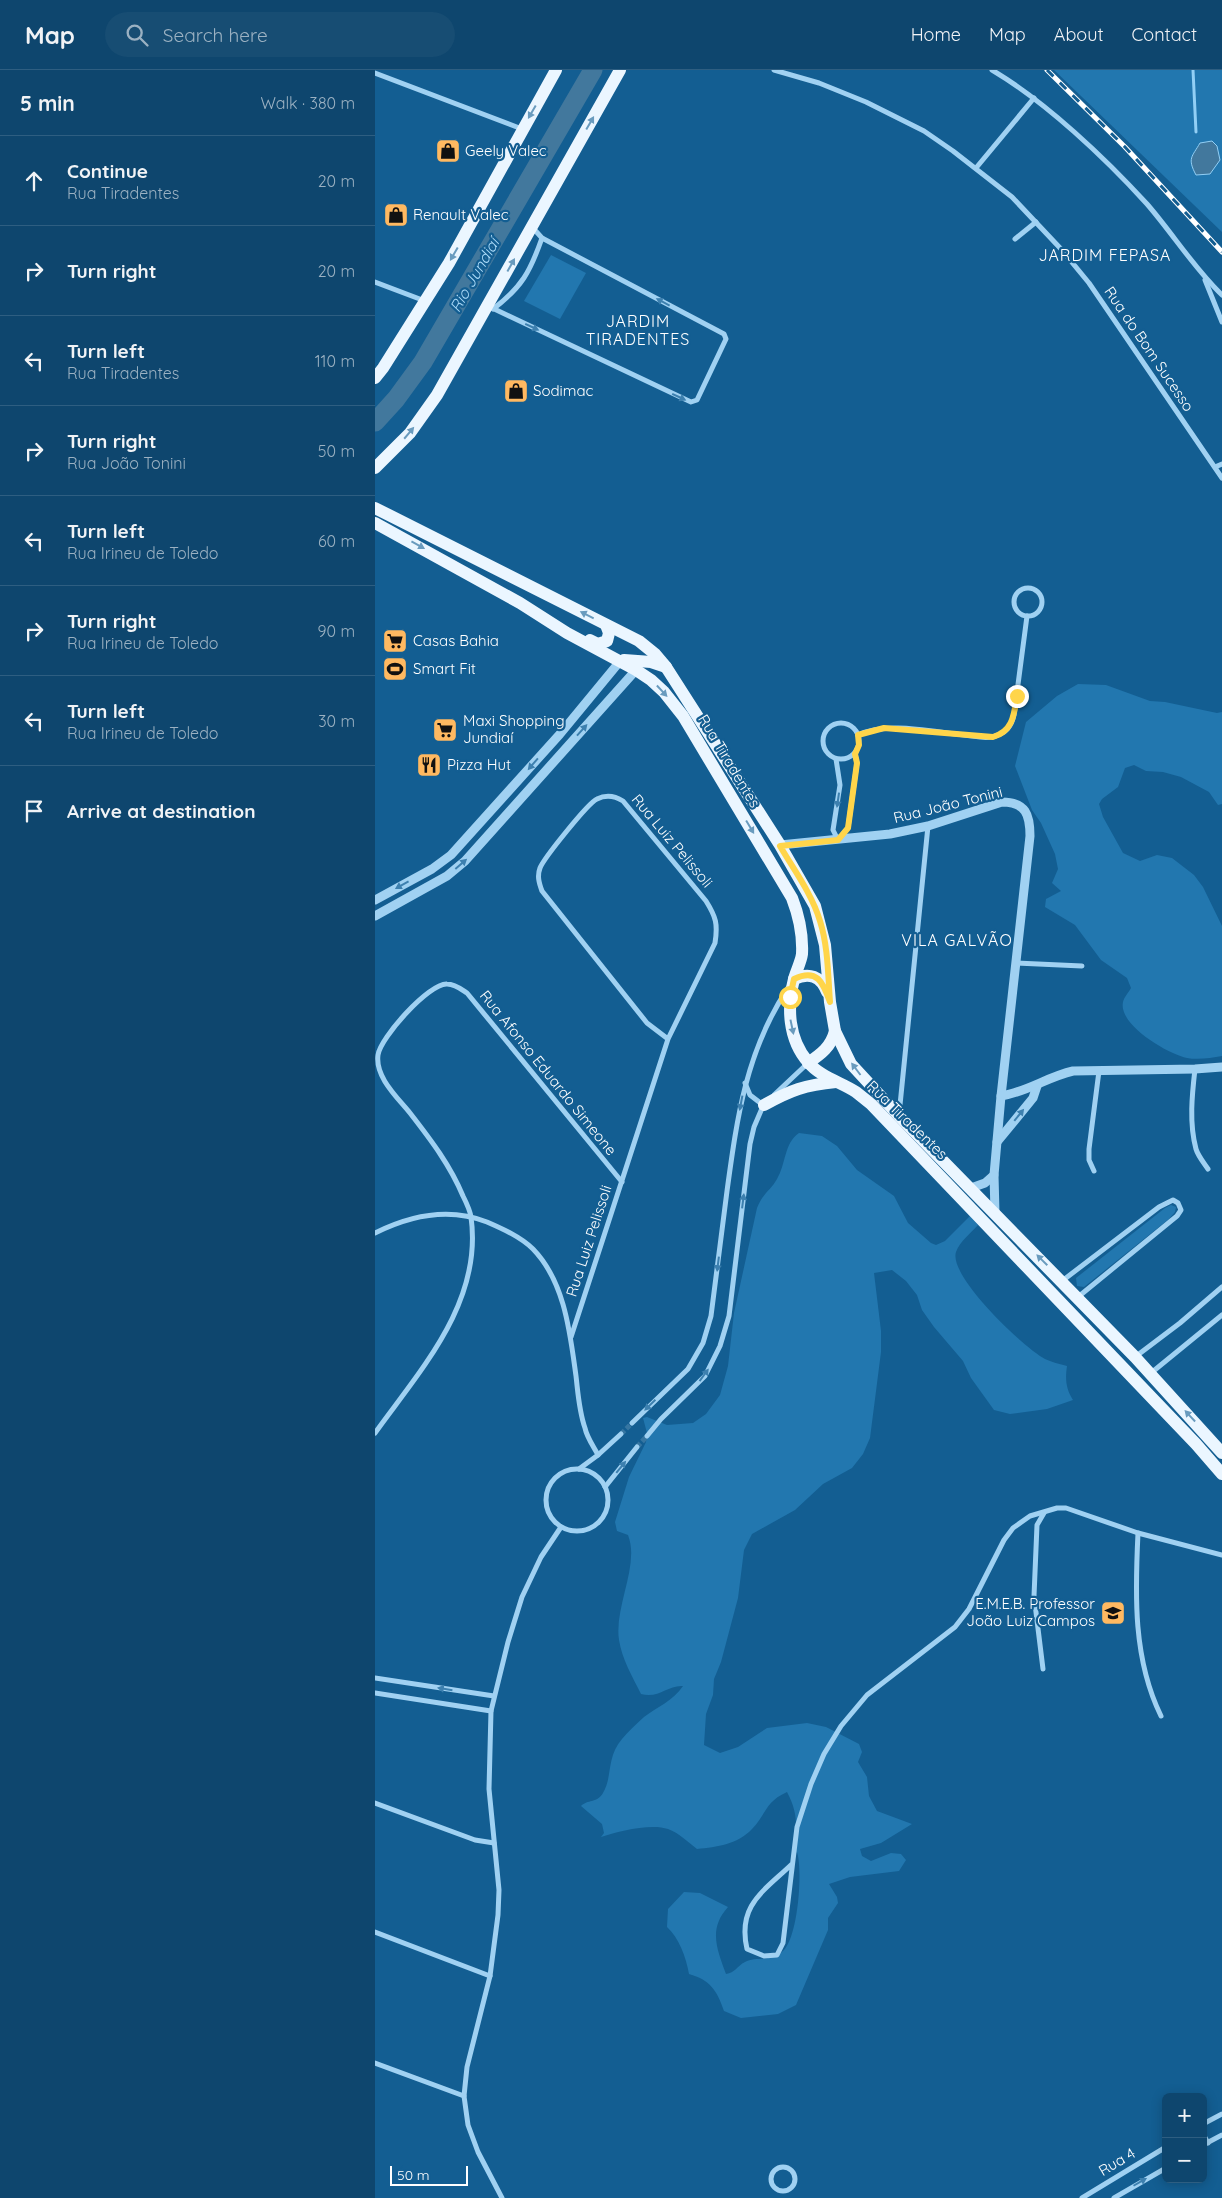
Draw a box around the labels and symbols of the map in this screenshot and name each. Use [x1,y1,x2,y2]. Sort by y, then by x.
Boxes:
one-way arrow [528,106,537,119]
one-way arrow [586,116,594,130]
shop icon: Geely Valec [435,138,461,164]
place label: Geely Valec [465,141,547,160]
shop icon: Renault Valec [383,202,409,228]
place label: Renault Valec [413,205,509,224]
water label: Rio Jundiaí [445,231,505,315]
district label: JARDIM FEPASA [1039,245,1171,265]
one-way arrow [449,248,458,261]
one-way arrow [506,258,515,271]
street label: Rua do Bom Sucesso [1100,283,1198,415]
one-way arrow [656,298,670,306]
district label: JARDIM TIRADENTES [586,311,690,349]
one-way arrow [525,323,539,331]
shop icon: Sodimac [503,378,529,404]
place label: Sodimac [533,381,594,400]
one-way arrow [672,393,686,401]
one-way arrow [403,427,414,440]
one-way arrow [411,541,425,549]
one-way arrow [580,611,594,619]
supermarket icon: Casas Bahia [382,628,408,654]
place label: Casas Bahia [413,631,499,650]
sports icon: Smart Fit [382,656,408,682]
place label: Smart Fit [413,659,476,678]
one-way arrow [656,685,668,697]
route end [1006,685,1029,708]
place label: Maxi Shopping Jundiaí [463,711,565,747]
street label: Rua Tiradentes [694,711,765,811]
supermarket icon: Maxi Shopping Jundiaí [432,717,458,743]
one-way arrow [576,724,587,737]
restaurant icon: Pizza Hut [416,752,442,778]
place label: Pizza Hut [447,755,511,774]
one-way arrow [527,758,539,770]
street label: Rua João Tonini [891,782,1004,827]
street label: Rua Luiz Pelissoli [628,790,717,891]
one-way arrow [833,792,841,808]
one-way arrow [745,821,754,834]
one-way arrow [455,858,468,869]
one-way arrow [395,881,409,890]
district label: VILA GALVÃO [901,930,1013,950]
street label: Rua Afonso Eduardo Simeone [476,986,621,1159]
route start [779,986,802,1009]
one-way arrow [788,1020,796,1035]
one-way arrow [850,1062,861,1075]
street label: Rua Tiradentes [863,1076,952,1163]
one-way arrow [737,1096,745,1111]
one-way arrow [1014,1109,1025,1122]
street label: Rua Luiz Pelissoli [562,1183,616,1299]
one-way arrow [739,1193,747,1209]
one-way arrow [1036,1255,1048,1267]
one-way arrow [713,1257,721,1273]
one-way arrow [699,1368,709,1382]
one-way arrow [645,1399,657,1411]
one-way arrow [1184,1411,1196,1423]
one-way arrow [616,1461,627,1474]
place label: E.M.E.B. Professor João Luiz Campos [966,1594,1095,1630]
school or university icon: E.M.E.B. Professor João Luiz Campos [1100,1600,1126,1626]
one-way arrow [437,1685,453,1693]
street label: Rua 4 [1095,2143,1139,2180]
scale bar [390,2163,467,2186]
one-way arrow [1133,2178,1146,2187]

